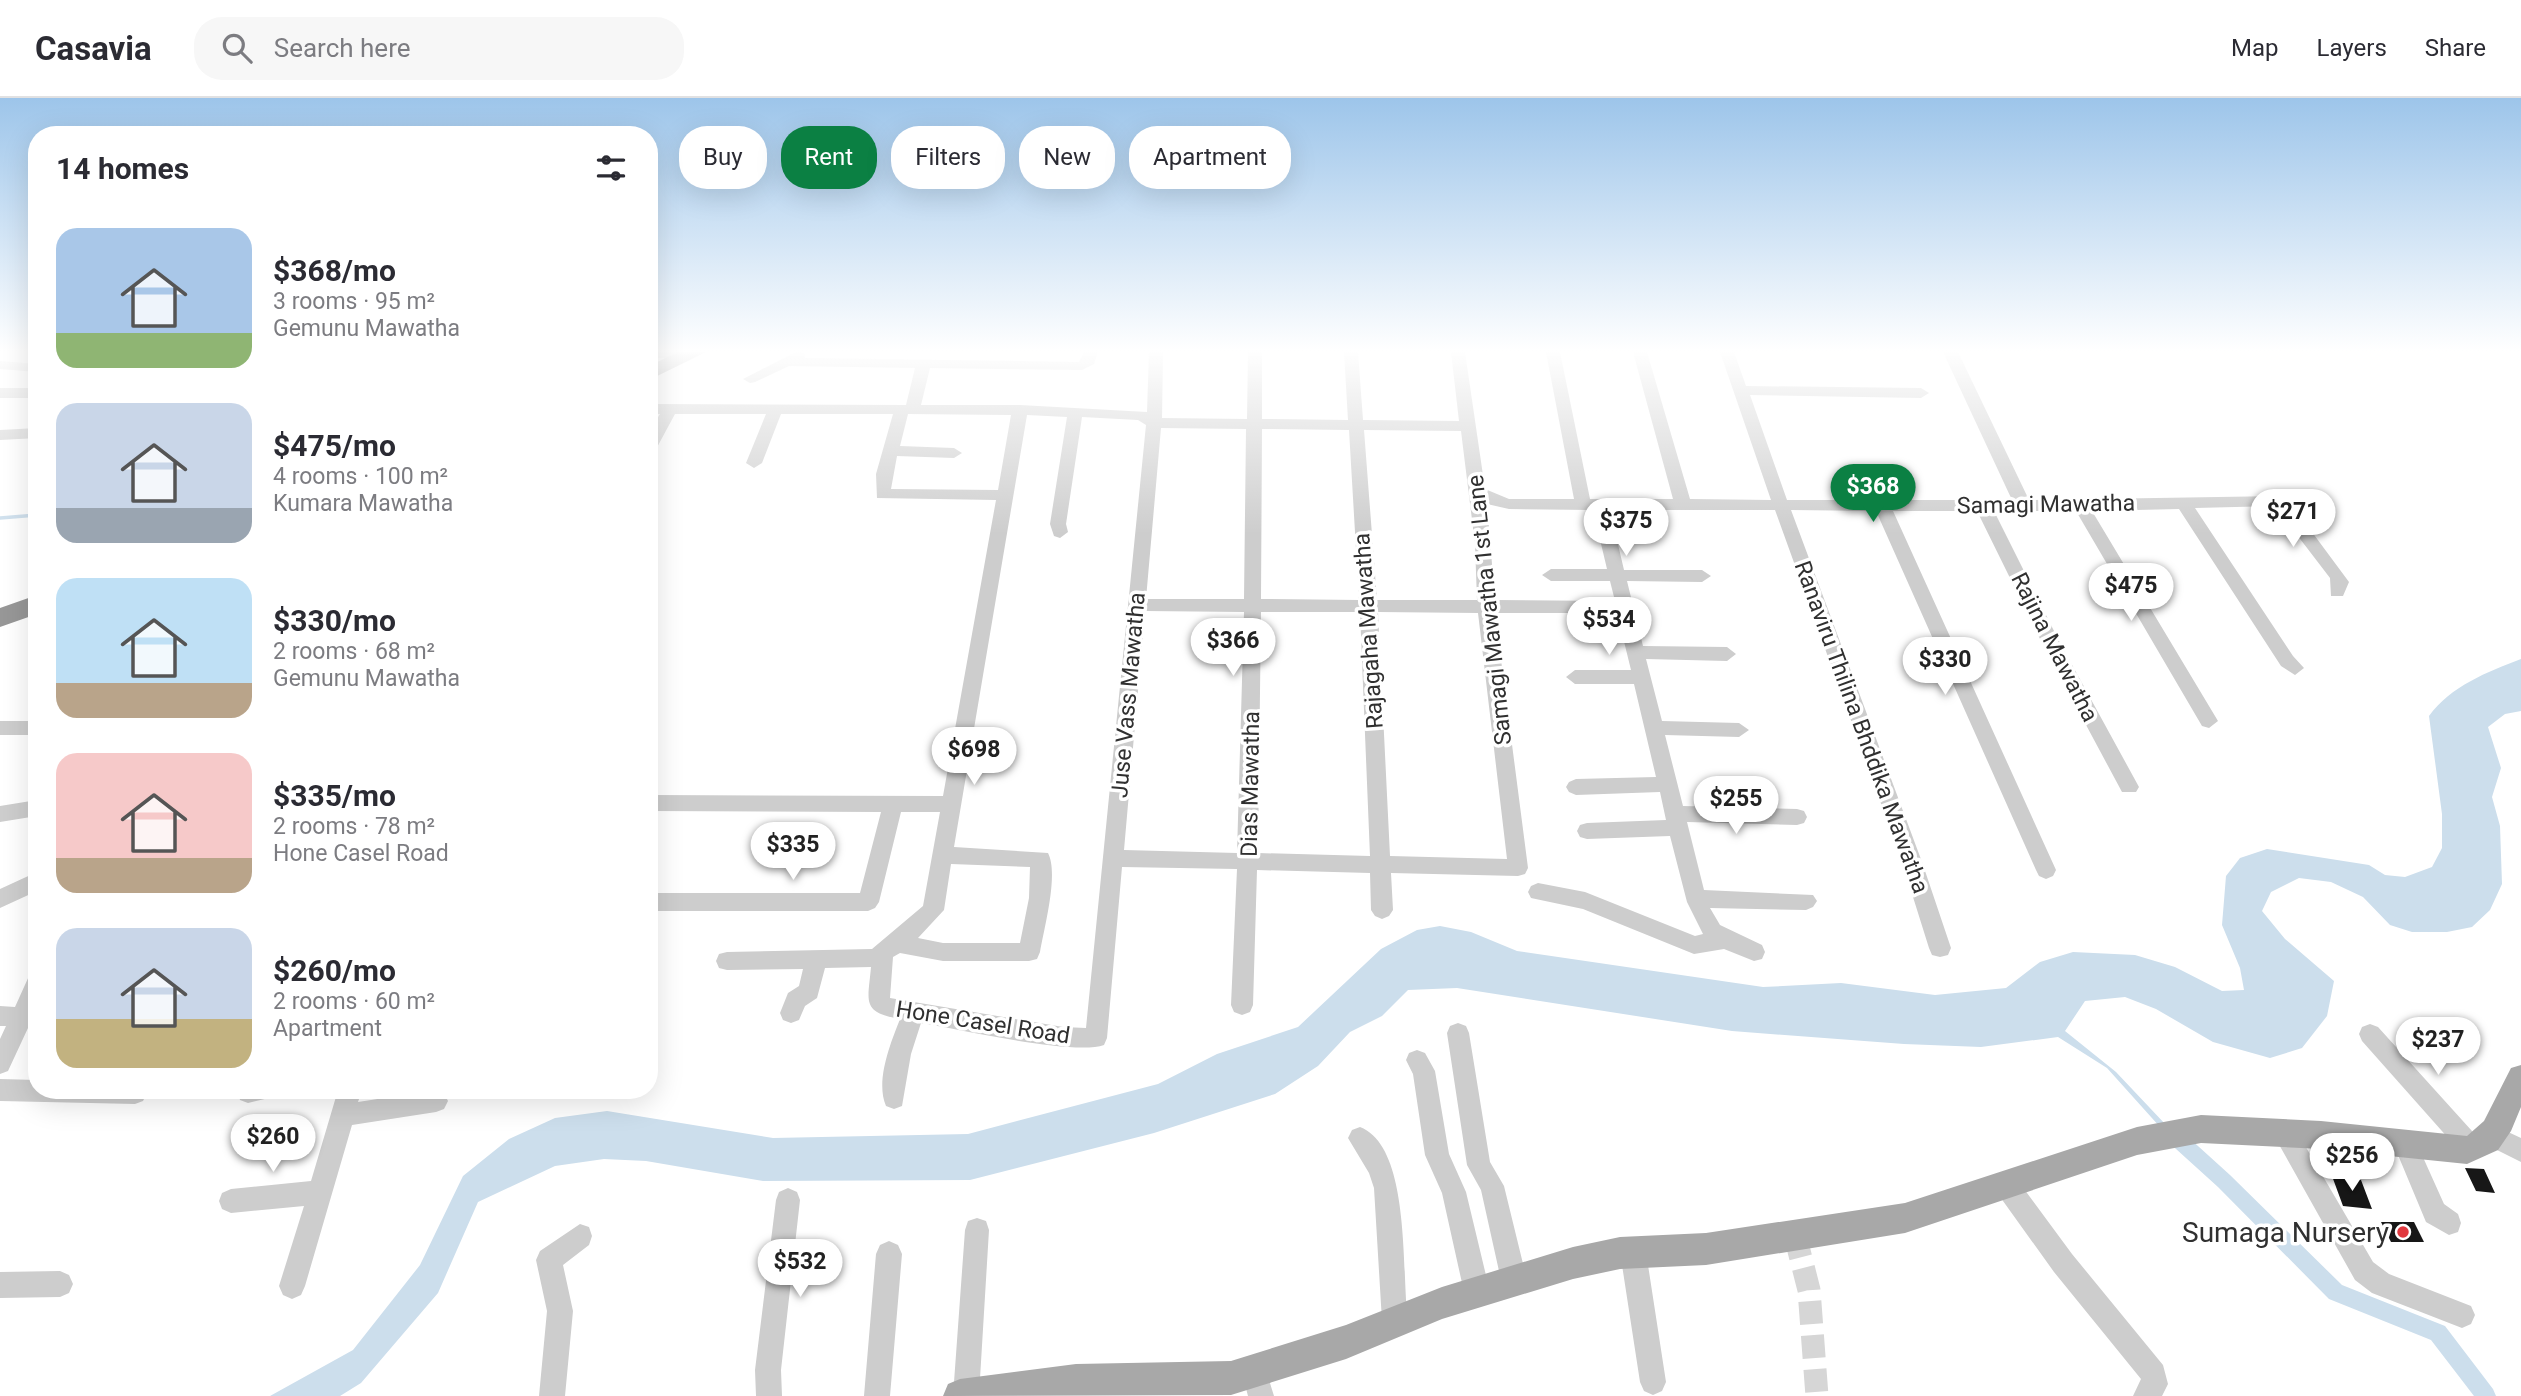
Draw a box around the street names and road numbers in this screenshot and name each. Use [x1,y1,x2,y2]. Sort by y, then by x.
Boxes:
street label: Samagi Mawatha 1st Lane [1462,473,1517,746]
street label: Samagi Mawatha [1957,489,2135,520]
street label: Rajagaha Mawatha [1348,532,1389,730]
street label: Ranaviru Thilina Bhddika Mawatha [1789,557,1934,897]
street label: Rajina Mawatha [2005,568,2104,726]
street label: Juse Vass Mawatha [1106,591,1151,799]
street label: Dias Mawatha [1236,711,1265,857]
street label: Hone Casel Road [894,995,1072,1050]

